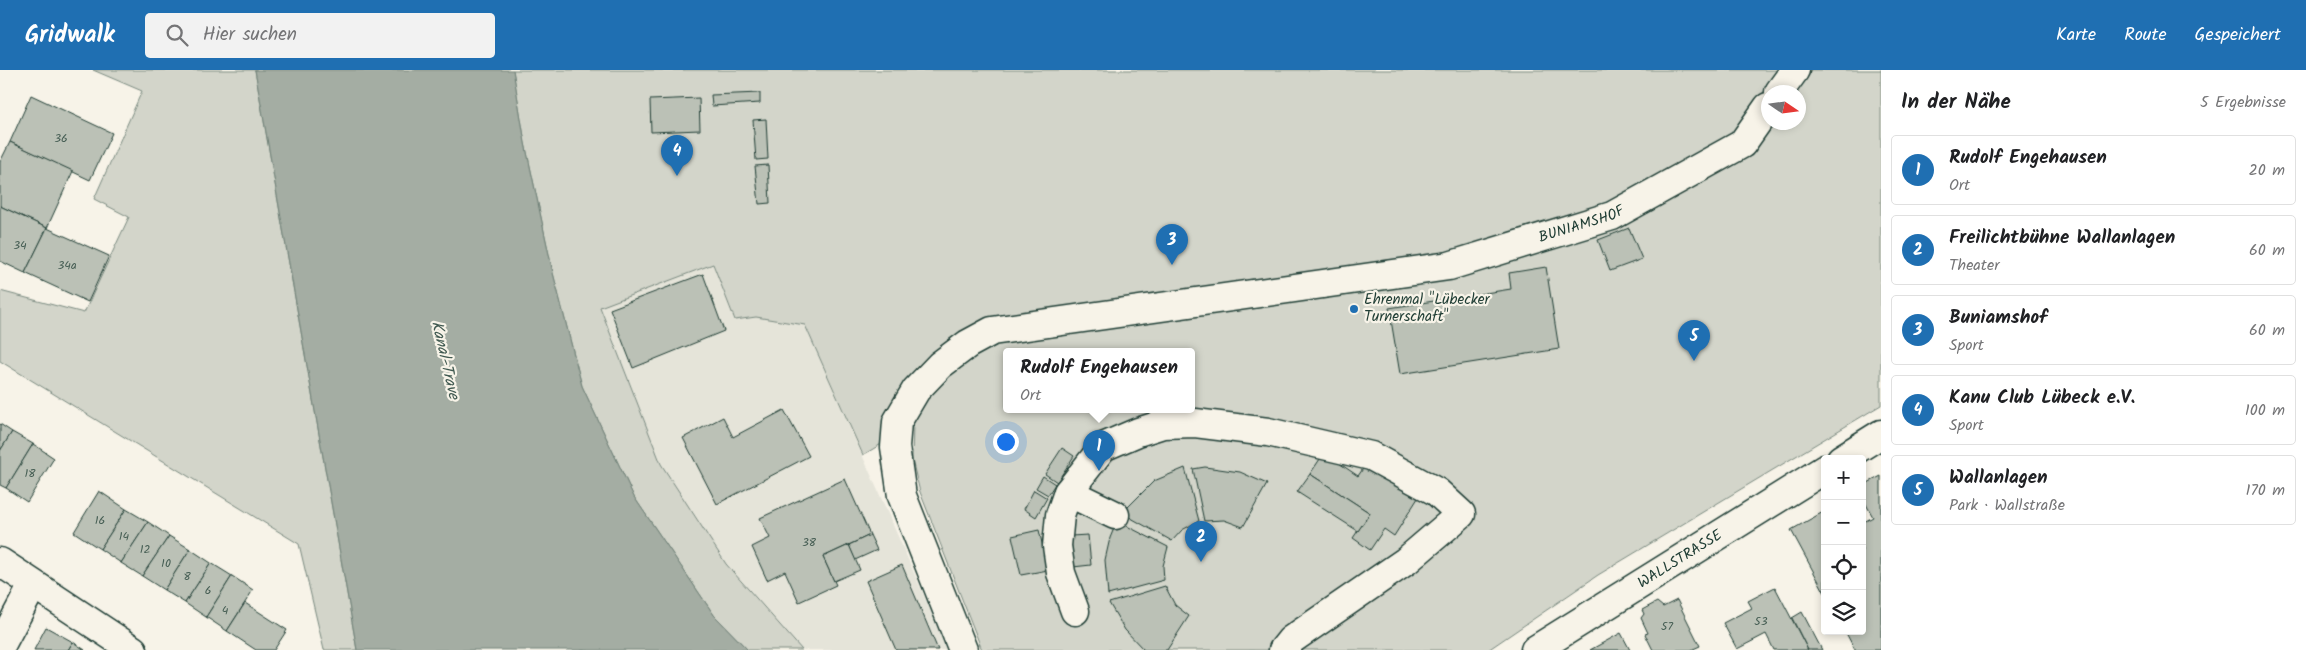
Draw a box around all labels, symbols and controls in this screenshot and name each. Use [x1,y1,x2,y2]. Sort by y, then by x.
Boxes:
search box [145,13,495,58]
text: Gridwalk [25,16,115,55]
text: Hier suchen [203,20,297,50]
icon: search [163,21,191,49]
text: Karte [2056,21,2096,50]
text: Route [2124,21,2167,50]
text: Gespeichert [2195,21,2281,50]
north arrow [1761,85,1806,130]
text: In der Nähe [1901,86,2011,119]
text: 5 Ergebnisse [2200,90,2286,115]
house number: 36 [54,129,68,148]
pin: 4 [661,135,693,176]
text: Rudolf Engehausen [1949,143,2107,173]
text: 1 [1916,158,1920,183]
text: 20 m [2249,158,2285,183]
text: Ort [1949,173,1970,198]
street label: BUNIAMSHOF [1536,199,1630,250]
text: Freilichtbühne Wallanlagen [1949,223,2175,253]
pin: 3 [1156,224,1188,265]
house number: 34 [13,236,27,255]
text: 2 [1913,238,1923,263]
text: 60 m [2249,238,2285,263]
text: Theater [1949,253,2000,278]
house number: 34a [57,256,77,275]
place label: Ehrenmal "Lübecker Turnerschaft" [1364,288,1491,329]
marker: Ehrenmal "Lübecker Turnerschaft" [1348,303,1360,315]
text: Buniamshof [1949,303,2047,333]
water label: Kanal-Trave [424,318,467,403]
text: 3 [1914,318,1922,343]
text: 60 m [2249,318,2285,343]
pin: 5 [1678,320,1710,361]
text: Sport [1949,333,1984,358]
popup [1003,348,1195,413]
text: Rudolf Engehausen [1020,353,1178,383]
text: Ort [1020,383,1041,408]
text: Kanu Club Lübeck e.V. [1949,383,2135,413]
text: 4 [1914,398,1922,423]
text: 100 m [2245,398,2285,423]
text: Sport [1949,413,1984,438]
your location [993,429,1019,455]
pin: 1 [1083,430,1115,471]
map controls [1821,455,1866,635]
button: + [1821,455,1866,500]
text: Wallanlagen [1949,463,2048,493]
house number: 18 [25,464,36,483]
text: 5 [1914,478,1922,503]
text: 170 m [2245,478,2285,503]
text: Park · Wallstraße [1949,493,2065,518]
button: − [1821,500,1866,545]
house number: 16 [95,511,105,530]
pin: 2 [1185,521,1217,562]
street label: WALLSTRASSE [1633,523,1728,595]
house number: 14 [119,527,130,546]
house number: 38 [802,533,817,552]
house number: 12 [140,540,150,559]
button: locate [1821,545,1866,590]
house number: 10 [161,554,171,573]
house number: 8 [183,567,191,586]
house number: 6 [205,581,211,600]
button: layers [1821,590,1866,635]
house number: 4 [222,601,229,620]
house number: 53 [1754,612,1768,631]
house number: 57 [1661,617,1673,636]

